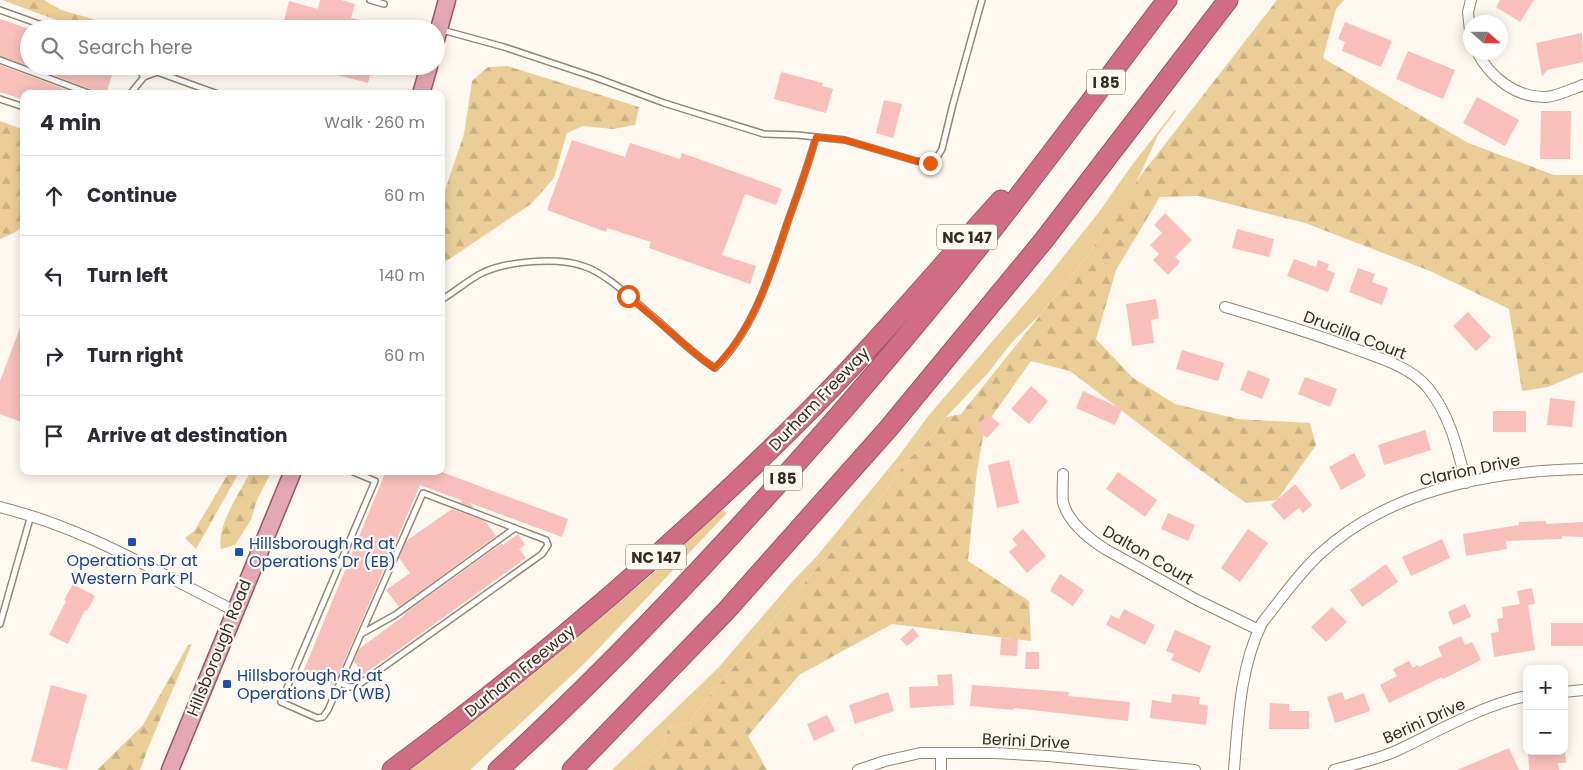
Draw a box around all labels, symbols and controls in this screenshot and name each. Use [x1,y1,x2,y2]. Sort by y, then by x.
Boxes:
north arrow [1463,15,1508,60]
search box [20,20,445,75]
icon: search [38,34,66,62]
text: Search here [78,34,192,61]
road number: I 85 [1087,70,1125,94]
text: 4 min [40,108,101,137]
text: Walk · 260 m [324,111,425,134]
route end [919,152,942,175]
icon: ahead [40,182,68,210]
text: Continue [87,182,177,209]
text: 60 m [384,184,425,207]
road number: NC 147 [937,224,997,250]
icon: left [40,262,68,290]
text: Turn left [87,262,168,289]
text: 140 m [379,264,425,287]
route start [617,285,640,308]
street label: Drucilla Court [1300,305,1410,365]
icon: right [40,342,68,370]
text: Turn right [87,342,183,369]
street label: Durham Freeway [763,342,875,456]
text: 60 m [384,344,425,367]
icon: arrive [40,422,68,450]
text: Arrive at destination [87,422,288,449]
street label: Clarion Drive [1418,448,1522,492]
road number: I 85 [764,466,802,490]
street label: Dalton Court [1098,520,1198,590]
place label: Hillsborough Rd at Operations Dr (EB) [249,532,396,573]
marker: Operations Dr at Western Park Pl [126,536,138,548]
road number: NC 147 [626,544,686,570]
marker: Hillsborough Rd at Operations Dr (EB) [233,546,245,558]
place label: Operations Dr at Western Park Pl [66,549,198,590]
street label: Hillsborough Road [181,576,257,720]
street label: Durham Freeway [460,619,580,723]
place label: Hillsborough Rd at Operations Dr (WB) [237,664,391,705]
map controls [1523,665,1568,755]
button: + [1523,665,1568,710]
marker: Hillsborough Rd at Operations Dr (WB) [221,678,233,690]
street label: Berini Drive [1379,693,1469,749]
button: − [1523,710,1568,755]
street label: Berini Drive [981,727,1071,755]

